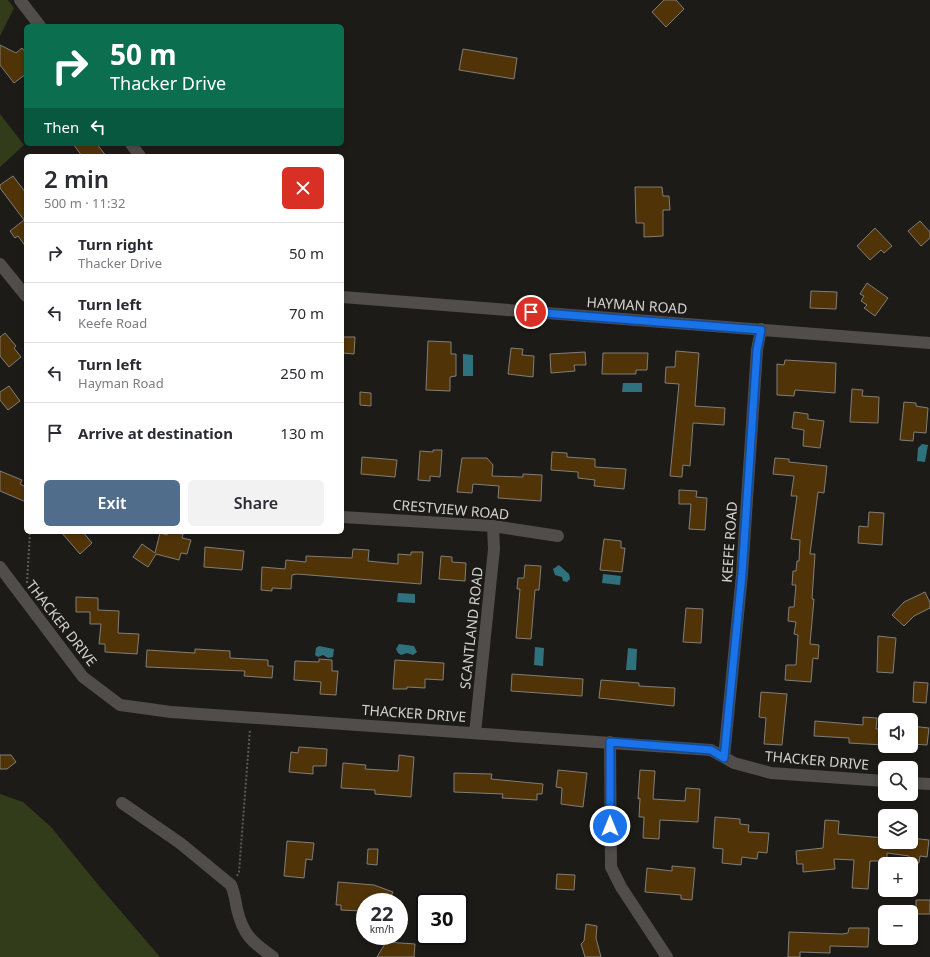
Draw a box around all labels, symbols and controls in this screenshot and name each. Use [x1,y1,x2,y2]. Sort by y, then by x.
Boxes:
text: 50 m [110,35,177,73]
icon: right [44,40,96,92]
text: Thacker Drive [110,71,226,95]
icon: left [87,116,109,138]
text: Then [44,117,79,137]
text: 2 min [44,162,109,195]
button: close [282,167,324,209]
text: 500 m · 11:32 [44,194,125,212]
text: Turn right [78,234,153,254]
icon: right [44,242,66,264]
text: 50 m [289,243,324,263]
text: Thacker Drive [78,254,162,272]
street label: HAYMAN ROAD [586,292,688,318]
text: Turn left [78,294,142,314]
pin [514,295,548,329]
icon: arrive [520,301,542,323]
icon: left [44,302,66,324]
text: 70 m [289,303,324,323]
text: Keefe Road [78,314,147,332]
text: Turn left [78,354,142,374]
icon: left [44,362,66,384]
text: 250 m [280,363,324,383]
text: Hayman Road [78,374,164,392]
icon: arrive [44,422,66,444]
text: Arrive at destination [78,423,233,443]
text: 130 m [280,423,324,443]
button: Exit [44,480,180,526]
button: Share [188,480,324,526]
street label: CRESTVIEW ROAD [392,494,510,524]
street label: KEEFE ROAD [717,501,741,583]
street label: SCANTLAND ROAD [455,566,487,690]
street label: THACKER DRIVE [22,576,102,670]
street label: THACKER DRIVE [361,700,467,726]
map controls [878,713,918,945]
button: sound [878,713,918,753]
street label: THACKER DRIVE [764,746,870,774]
button: search [878,761,918,801]
position arrow [589,805,631,847]
button: layers [878,809,918,849]
button: + [878,857,918,897]
speed limit sign: 30 [416,893,468,945]
text: 22 [371,900,393,927]
button: − [878,905,918,945]
text: km/h [370,922,394,936]

